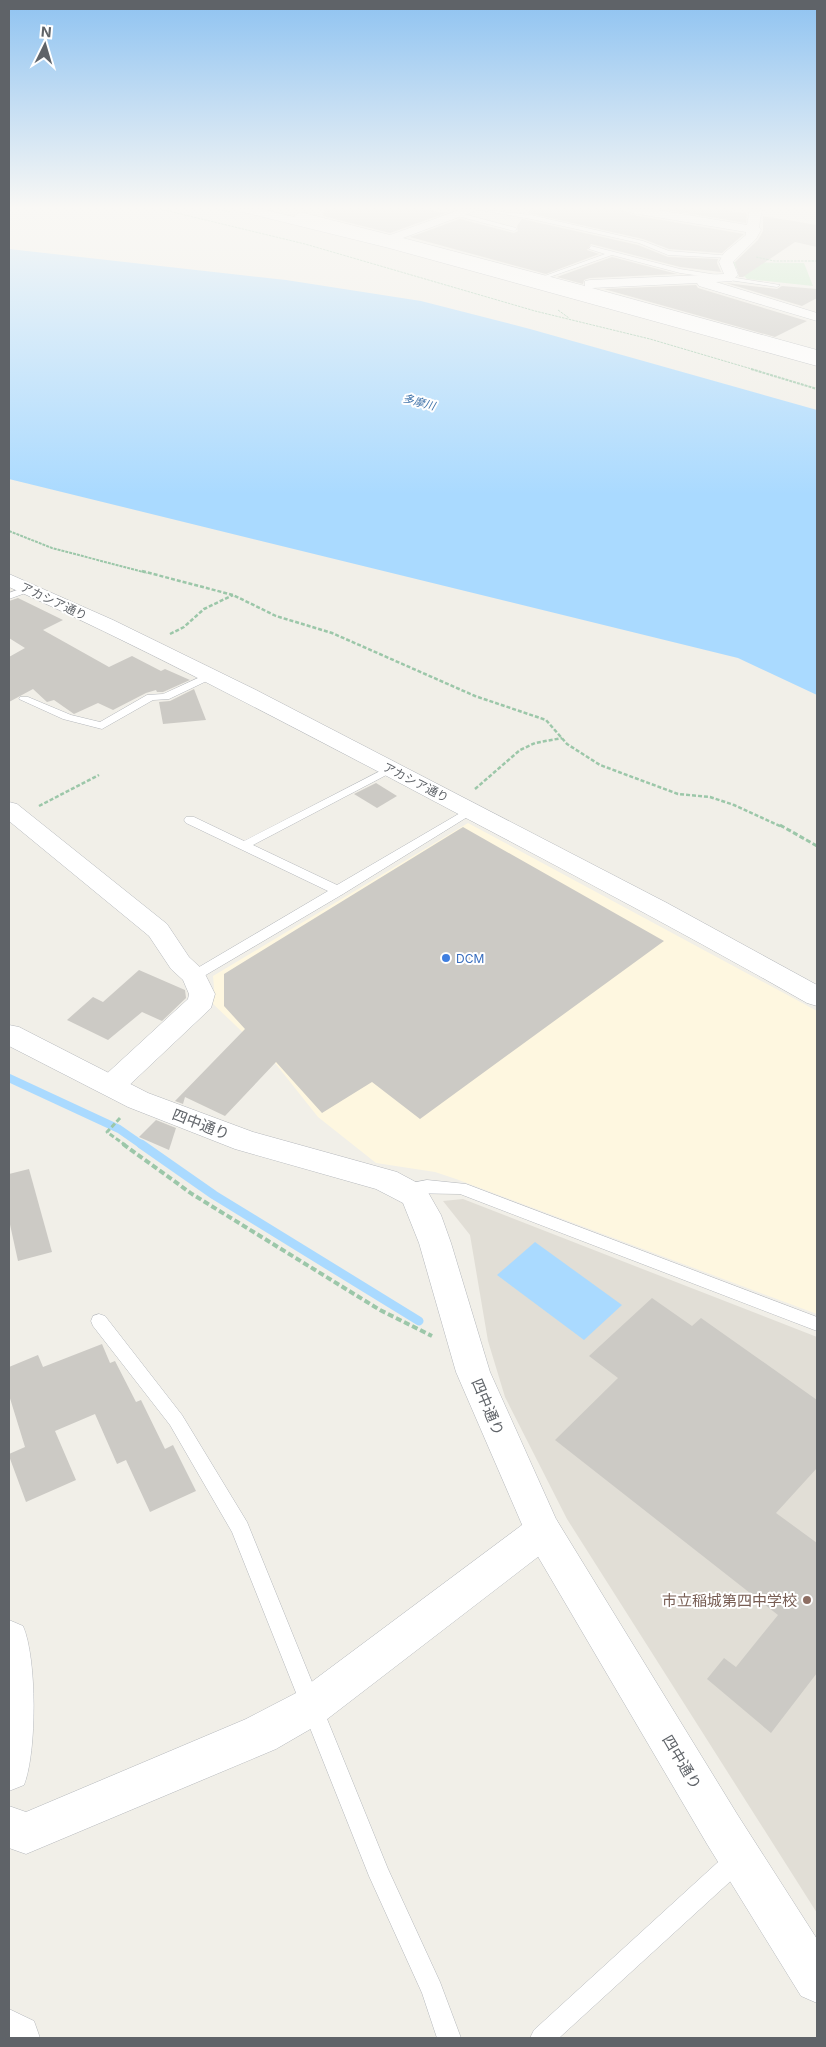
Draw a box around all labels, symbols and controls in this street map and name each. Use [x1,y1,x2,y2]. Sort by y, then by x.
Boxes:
north arrow [20,20,70,70]
text: N [40,23,52,40]
water label: 多摩川 [401,391,438,413]
street label: アカシア通り [18,579,90,623]
street label: アカシア通り [381,759,451,805]
place label: DCM [456,951,484,966]
marker: DCM [440,952,452,964]
street label: 四中通り [170,1104,232,1144]
street label: 四中通り [468,1376,508,1438]
place label: 市立稲城第四中学校 [662,1591,797,1610]
marker: 市立稲城第四中学校 [801,1594,813,1606]
street label: 四中通り [658,1731,706,1793]

